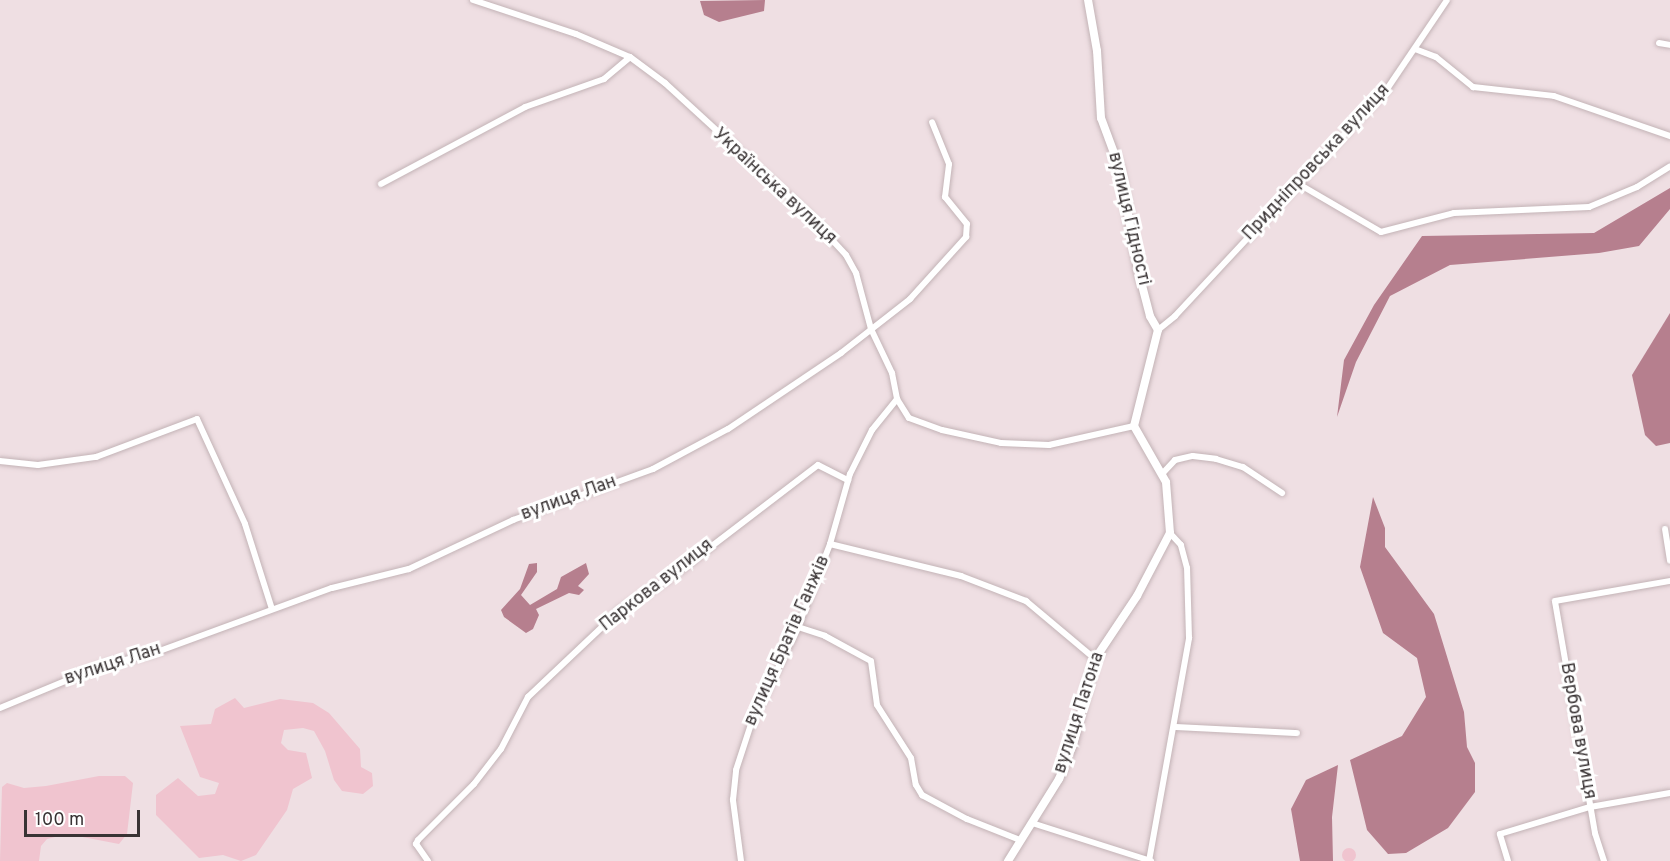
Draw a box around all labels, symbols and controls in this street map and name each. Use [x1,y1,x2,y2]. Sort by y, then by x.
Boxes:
street label: Придніпровська вулиця [1239,80,1395,246]
street label: Українська вулиця [708,124,840,250]
street label: вулиця Гідності [1102,150,1154,288]
street label: вулиця Лан [518,472,620,526]
street label: Паркова вулиця [596,535,718,637]
street label: вулиця Братів Ганжів [741,552,835,730]
street label: вулиця Лан [62,639,164,691]
street label: вулиця Патона [1050,650,1110,776]
street label: Вербова вулиця [1554,661,1600,801]
scale bar [27,798,142,836]
text: 100 m [35,809,84,832]

